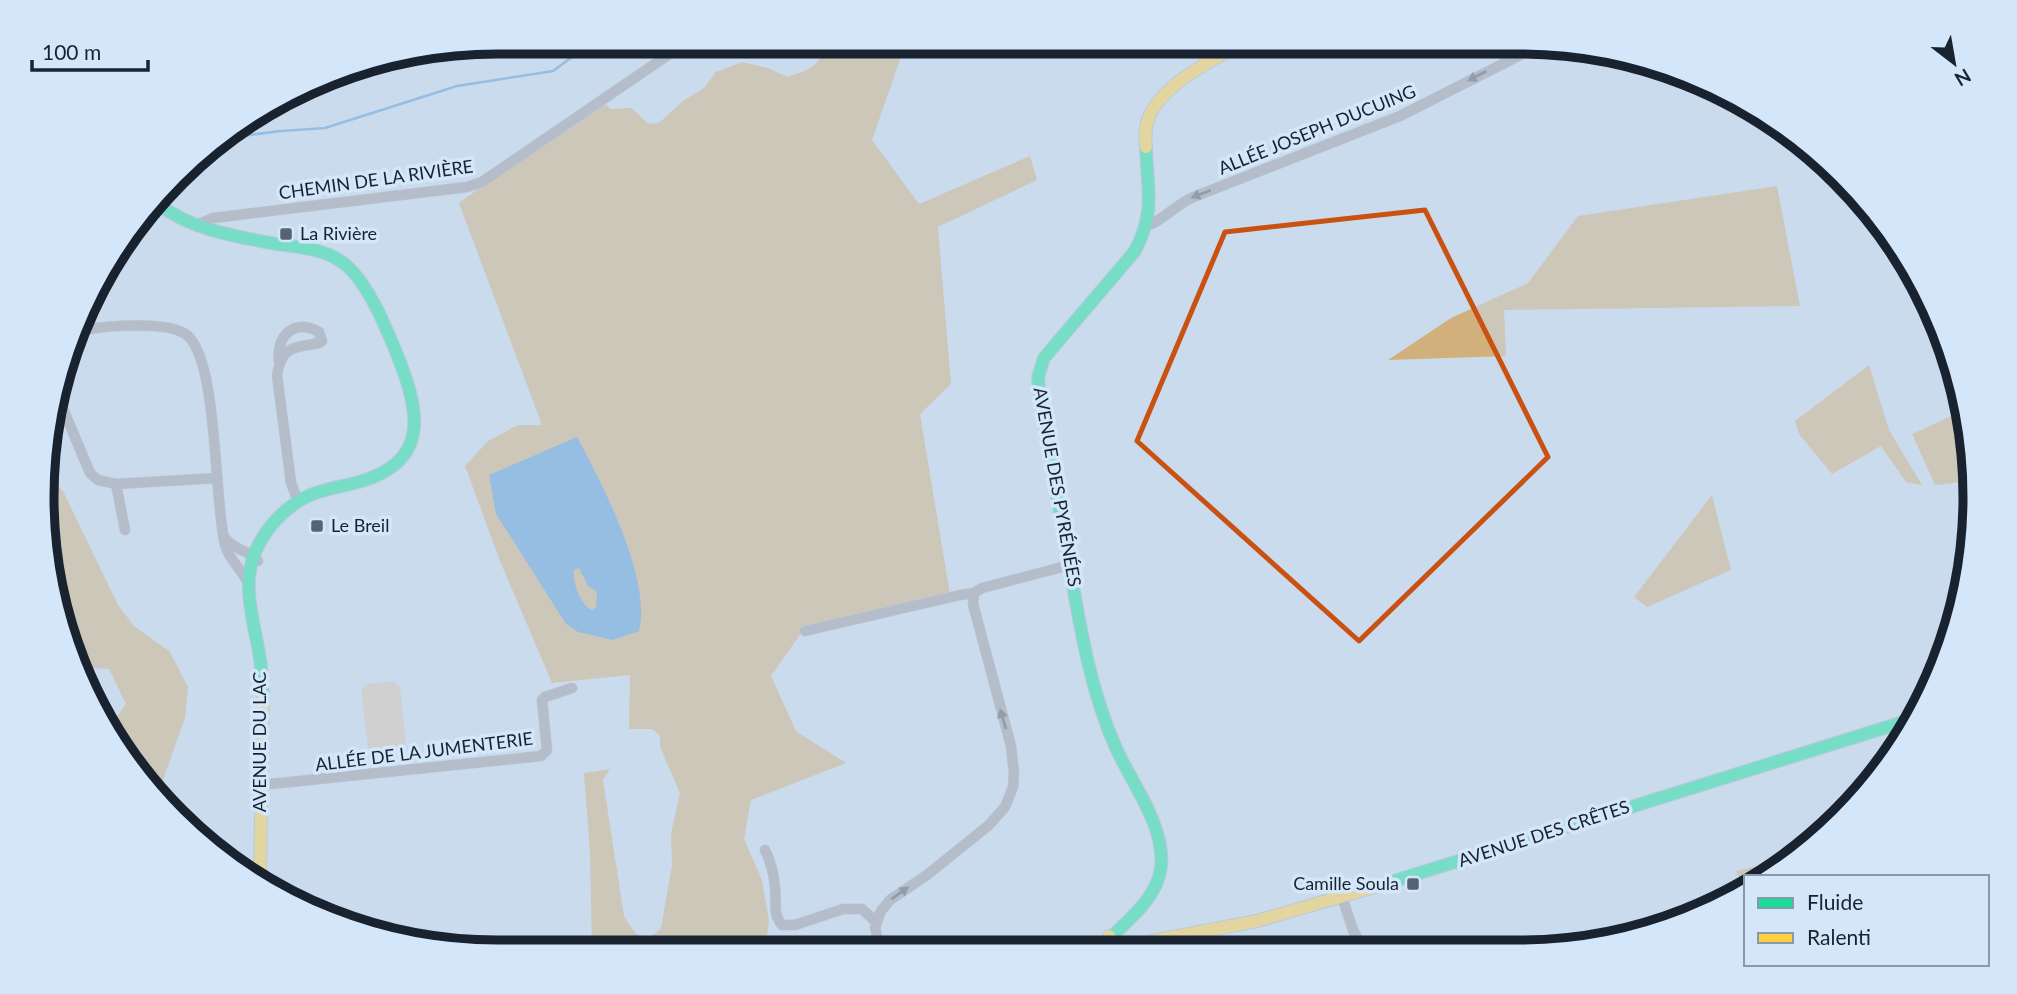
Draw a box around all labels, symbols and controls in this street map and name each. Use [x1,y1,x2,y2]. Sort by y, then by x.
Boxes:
scale bar [32,28,147,72]
north arrow [1919,28,1989,98]
text: 100 m [42,39,101,64]
text: N [1951,64,1975,92]
one-way arrow [1467,70,1487,81]
street label: ALLÉE JOSEPH DUCUING [1215,79,1419,179]
street label: CHEMIN DE LA RIVIÈRE [277,154,474,204]
one-way arrow [1190,189,1211,200]
place label: La Rivière [300,222,377,244]
marker: La Rivière [278,226,294,242]
street label: AVENUE DES PYRÉNÉES [1030,385,1086,588]
place label: Le Breil [331,514,389,536]
marker: Le Breil [309,518,325,534]
street label: AVENUE DU LAC [248,672,270,812]
one-way arrow [997,707,1008,729]
street label: ALLÉE DE LA JUMENTERIE [314,727,534,775]
street label: AVENUE DES CRÊTES [1455,795,1632,871]
place label: Camille Soula [1293,872,1399,894]
legend [1744,875,1989,966]
marker: Camille Soula [1405,876,1421,892]
one-way arrow [891,886,909,900]
text: Fluide [1807,889,1863,914]
text: Ralenti [1807,924,1871,949]

